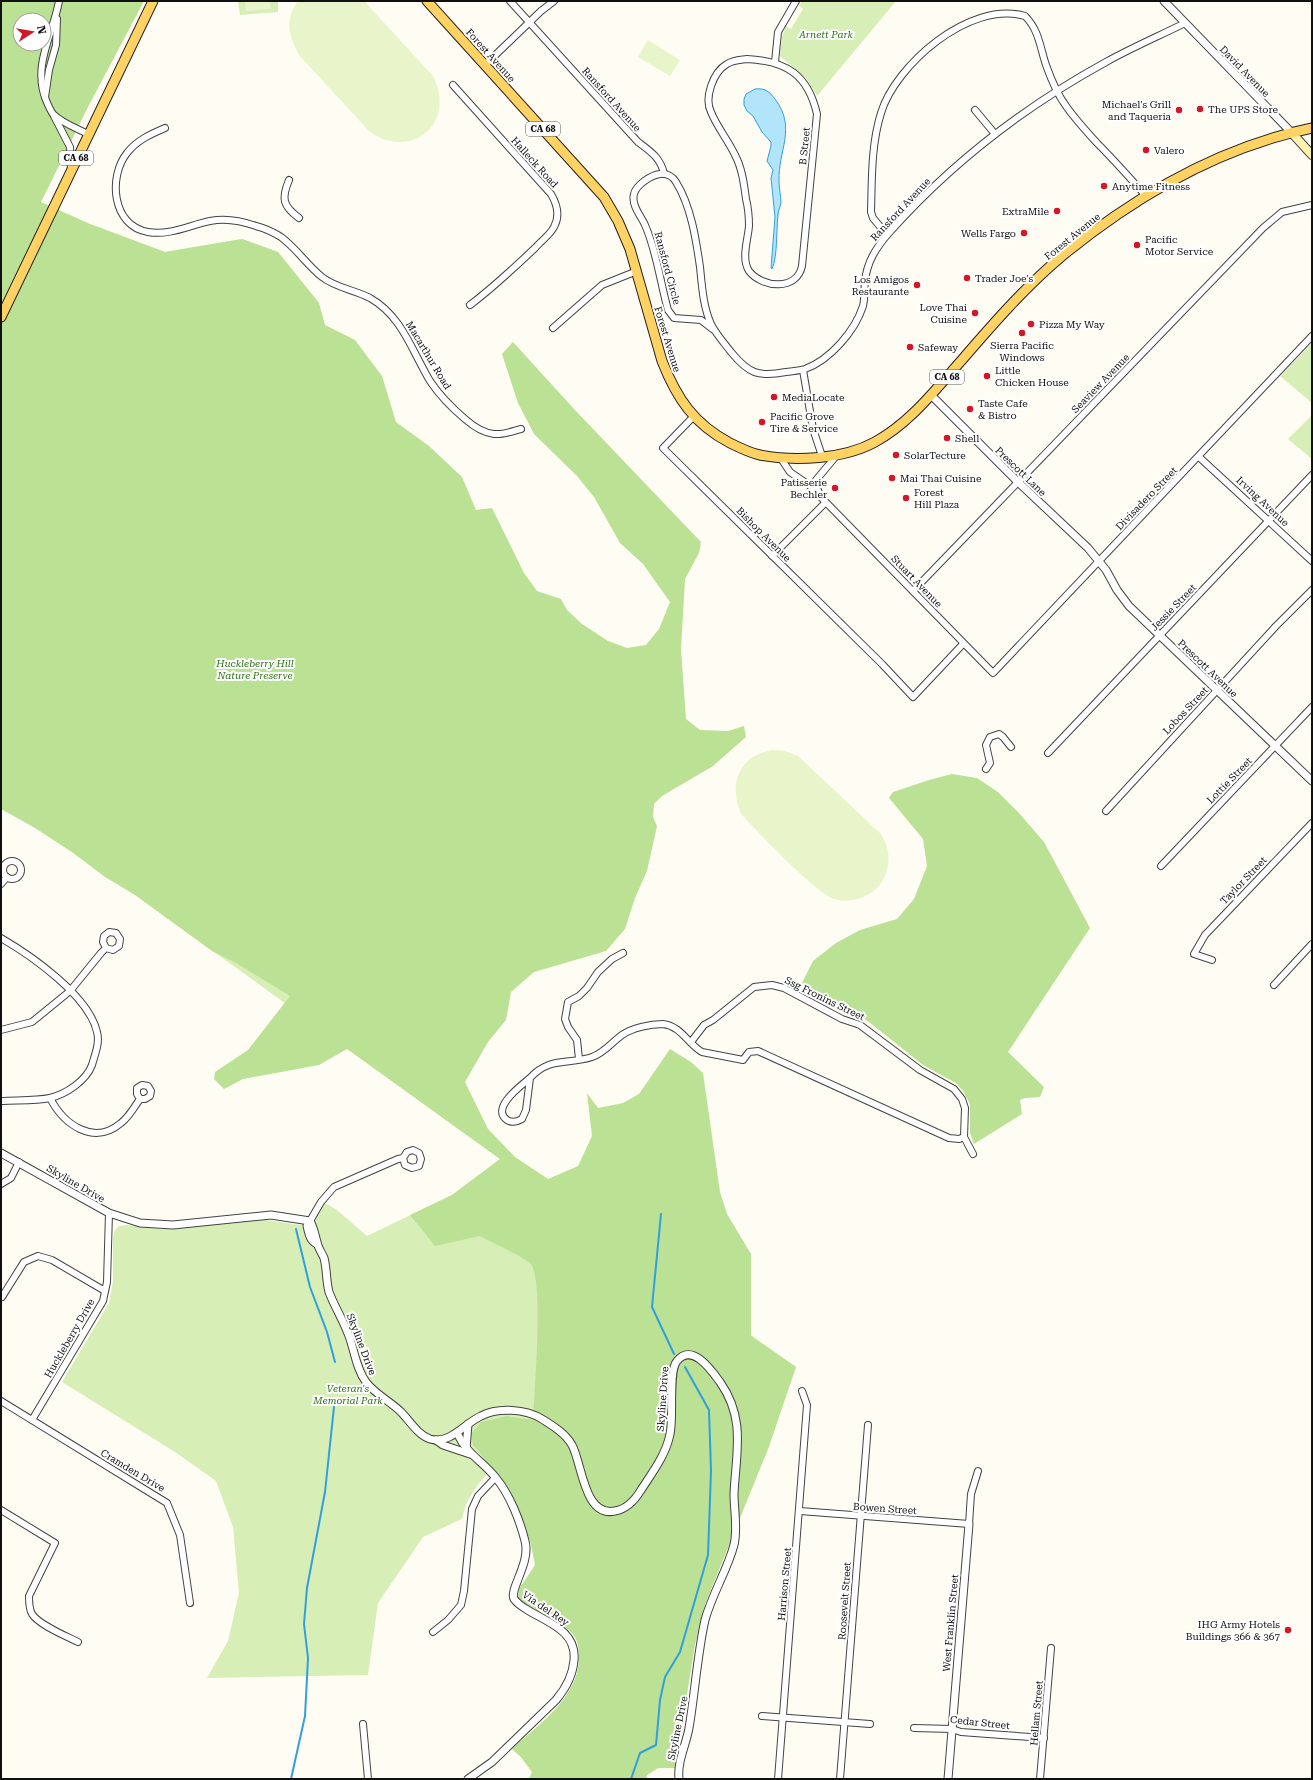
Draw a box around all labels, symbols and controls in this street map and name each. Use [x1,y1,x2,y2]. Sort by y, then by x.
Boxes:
north arrow [12,12,52,52]
text: N [34,25,49,36]
street label: Forest Avenue [464,26,518,85]
park label: Arnett Park [798,29,853,40]
street label: David Avenue [1218,44,1272,100]
street label: Ransford Avenue [580,65,644,134]
place label: Michael's Grill and Taqueria [1102,99,1172,122]
marker: The UPS Store [1195,104,1205,114]
place label: The UPS Store [1208,104,1278,115]
marker: Michael's Grill and Taqueria [1174,105,1184,115]
road number: CA 68 [526,122,560,136]
street label: B Street [797,126,812,165]
street label: Halleck Road [509,135,561,190]
marker: Valero [1141,145,1151,155]
place label: Valero [1154,145,1185,156]
road number: CA 68 [59,151,93,165]
street label: Ransford Avenue [868,175,933,243]
marker: Anytime Fitness [1099,181,1109,191]
place label: Anytime Fitness [1112,181,1190,192]
place label: ExtraMile [1002,206,1050,217]
marker: ExtraMile [1052,206,1062,216]
street label: Forest Avenue [1042,210,1103,262]
place label: Wells Fargo [961,228,1016,239]
marker: Wells Fargo [1019,228,1029,238]
street label: Ransford Circle [653,230,683,306]
place label: Pacific Motor Service [1145,234,1214,257]
marker: Pacific Motor Service [1132,240,1142,250]
marker: Trader Joe's [962,273,972,283]
place label: Trader Joe's [975,273,1033,284]
place label: Los Amigos Restaurante [852,274,909,297]
marker: Los Amigos Restaurante [912,280,922,290]
place label: Love Thai Cuisine [919,302,967,325]
street label: Forest Avenue [652,305,683,374]
marker: Love Thai Cuisine [970,308,980,318]
street label: Macarthur Road [404,319,454,392]
marker: Pizza My Way [1026,319,1036,329]
place label: Pizza My Way [1039,319,1105,330]
marker: Sierra Pacific Windows [1017,328,1027,338]
place label: Sierra Pacific Windows [990,340,1054,363]
marker: Safeway [905,342,915,352]
place label: Safeway [918,342,958,353]
street label: Seaview Avenue [1069,351,1132,415]
place label: Little Chicken House [995,365,1069,388]
road number: CA 68 [930,370,964,384]
marker: Little Chicken House [982,371,992,381]
marker: MediaLocate [769,392,779,402]
place label: MediaLocate [782,392,845,403]
place label: Taste Cafe & Bistro [978,398,1028,421]
marker: Taste Cafe & Bistro [965,404,975,414]
place label: Pacific Grove Tire & Service [770,411,839,434]
marker: Pacific Grove Tire & Service [757,417,767,427]
marker: Shell [942,433,952,443]
place label: Shell [955,433,979,444]
street label: Prescott Lane [993,444,1049,499]
marker: SolarTecture [891,450,901,460]
place label: SolarTecture [904,450,966,461]
street label: Divisadero Street [1113,464,1179,532]
marker: Mai Thai Cuisine [887,473,897,483]
place label: Mai Thai Cuisine [900,473,982,484]
street label: Irving Avenue [1234,474,1291,529]
place label: Patisserie Bechler [781,477,827,500]
marker: Patisserie Bechler [830,483,840,493]
place label: Forest Hill Plaza [914,487,960,510]
marker: Forest Hill Plaza [901,493,911,503]
street label: Bishop Avenue [734,505,793,564]
street label: Stuart Avenue [889,553,945,610]
street label: Jessie Street [1148,582,1198,633]
street label: Prescott Avenue [1176,637,1240,700]
park label: Huckleberry Hill Nature Preserve [215,658,294,681]
street label: Lobos Street [1161,684,1210,736]
street label: Lottie Street [1205,755,1254,806]
street label: Taylor Street [1218,854,1269,906]
street label: Ssg Fronins Street [783,974,867,1023]
street label: Skyline Drive [45,1162,107,1205]
street label: Huckleberry Drive [42,1296,97,1380]
street label: Skyline Drive [345,1312,379,1377]
street label: Skyline Drive [655,1366,670,1432]
park label: Veteran's Memorial Park [312,1383,383,1406]
street label: Cramden Drive [99,1447,167,1494]
street label: Bowen Street [853,1501,917,1516]
street label: Harrison Street [776,1547,793,1621]
street label: Roosevelt Street [836,1561,853,1640]
street label: West Franklin Street [941,1574,960,1672]
street label: Via del Rey [520,1589,571,1628]
place label: IHG Army Hotels Buildings 366 & 367 [1186,1619,1280,1642]
marker: IHG Army Hotels Buildings 366 & 367 [1283,1625,1293,1635]
street label: Hellam Street [1028,1680,1045,1746]
street label: Skyline Drive [665,1695,690,1761]
street label: Cedar Street [950,1714,1011,1731]

